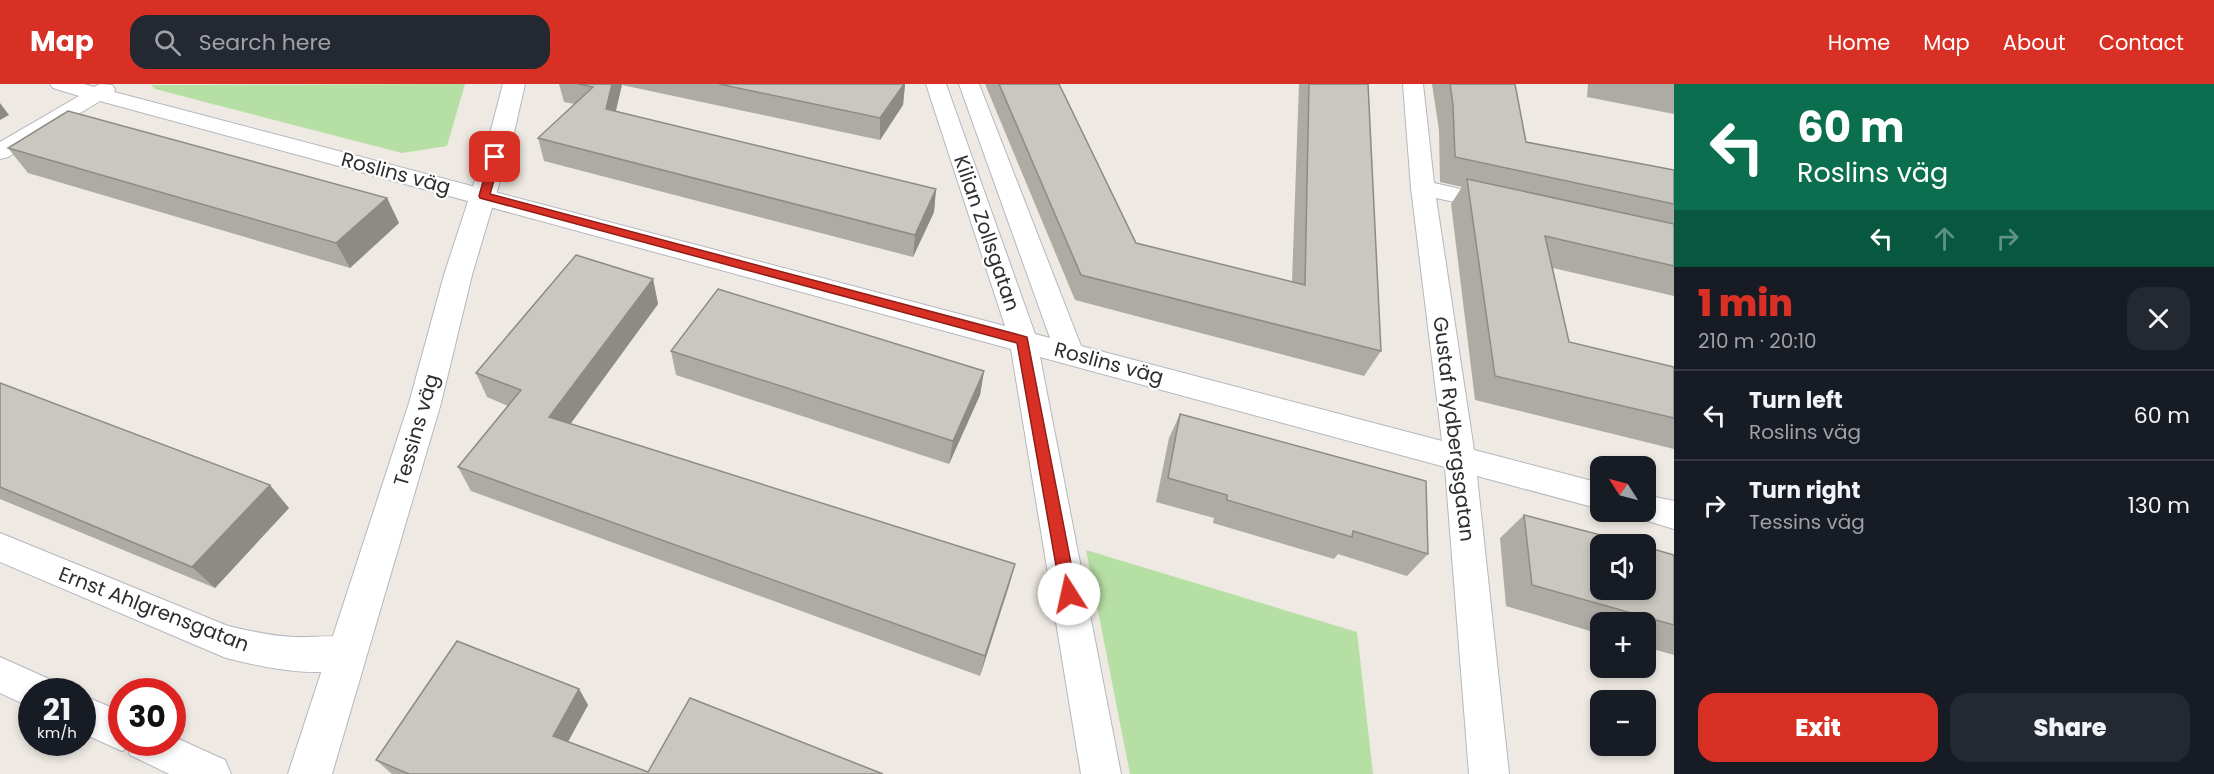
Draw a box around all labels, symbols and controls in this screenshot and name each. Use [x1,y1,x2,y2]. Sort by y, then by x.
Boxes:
search box [130,15,550,69]
text: Map [30,22,94,61]
icon: search [151,26,184,59]
text: Search here [199,27,331,58]
text: Home [1828,28,1890,57]
text: Map [1923,28,1970,57]
text: About [2003,28,2066,57]
text: Contact [2099,28,2184,57]
text: 60 m [1797,98,1905,157]
icon: left [1698,108,1776,186]
pin [469,131,520,182]
icon: arrive [478,140,511,173]
street label: Roslins väg [338,145,454,201]
street label: Kilian Zollsgatan [947,151,1027,315]
text: Roslins väg [1797,154,1948,191]
icon: left [1865,222,1898,255]
icon: ahead [1928,222,1961,255]
icon: right [1991,222,2024,255]
text: 1 min [1698,278,1793,329]
button: close [2127,287,2190,350]
street label: Gustaf Rydbergsgatan [1426,315,1482,543]
text: 210 m · 20:10 [1698,327,1817,355]
street label: Roslins väg [1051,335,1167,391]
street label: Tessins väg [387,370,445,490]
text: Turn left [1749,385,1843,416]
icon: left [1698,399,1731,432]
text: 60 m [2134,400,2190,431]
text: Roslins väg [1749,418,1861,446]
north arrow [1590,456,1656,522]
map controls [1590,456,1656,756]
text: Turn right [1749,475,1860,506]
icon: right [1698,489,1731,522]
text: 130 m [2128,490,2190,521]
text: Tessins väg [1749,508,1865,536]
button: sound [1590,534,1656,600]
street label: Ernst Ahlgrensgatan [55,560,253,658]
position arrow [1037,562,1101,626]
button: + [1590,612,1656,678]
speed limit sign: 30 [108,678,186,756]
text: 21 [43,688,71,731]
button: − [1590,690,1656,756]
button: Exit [1698,693,1938,762]
button: Share [1950,693,2190,762]
text: km/h [37,722,77,743]

